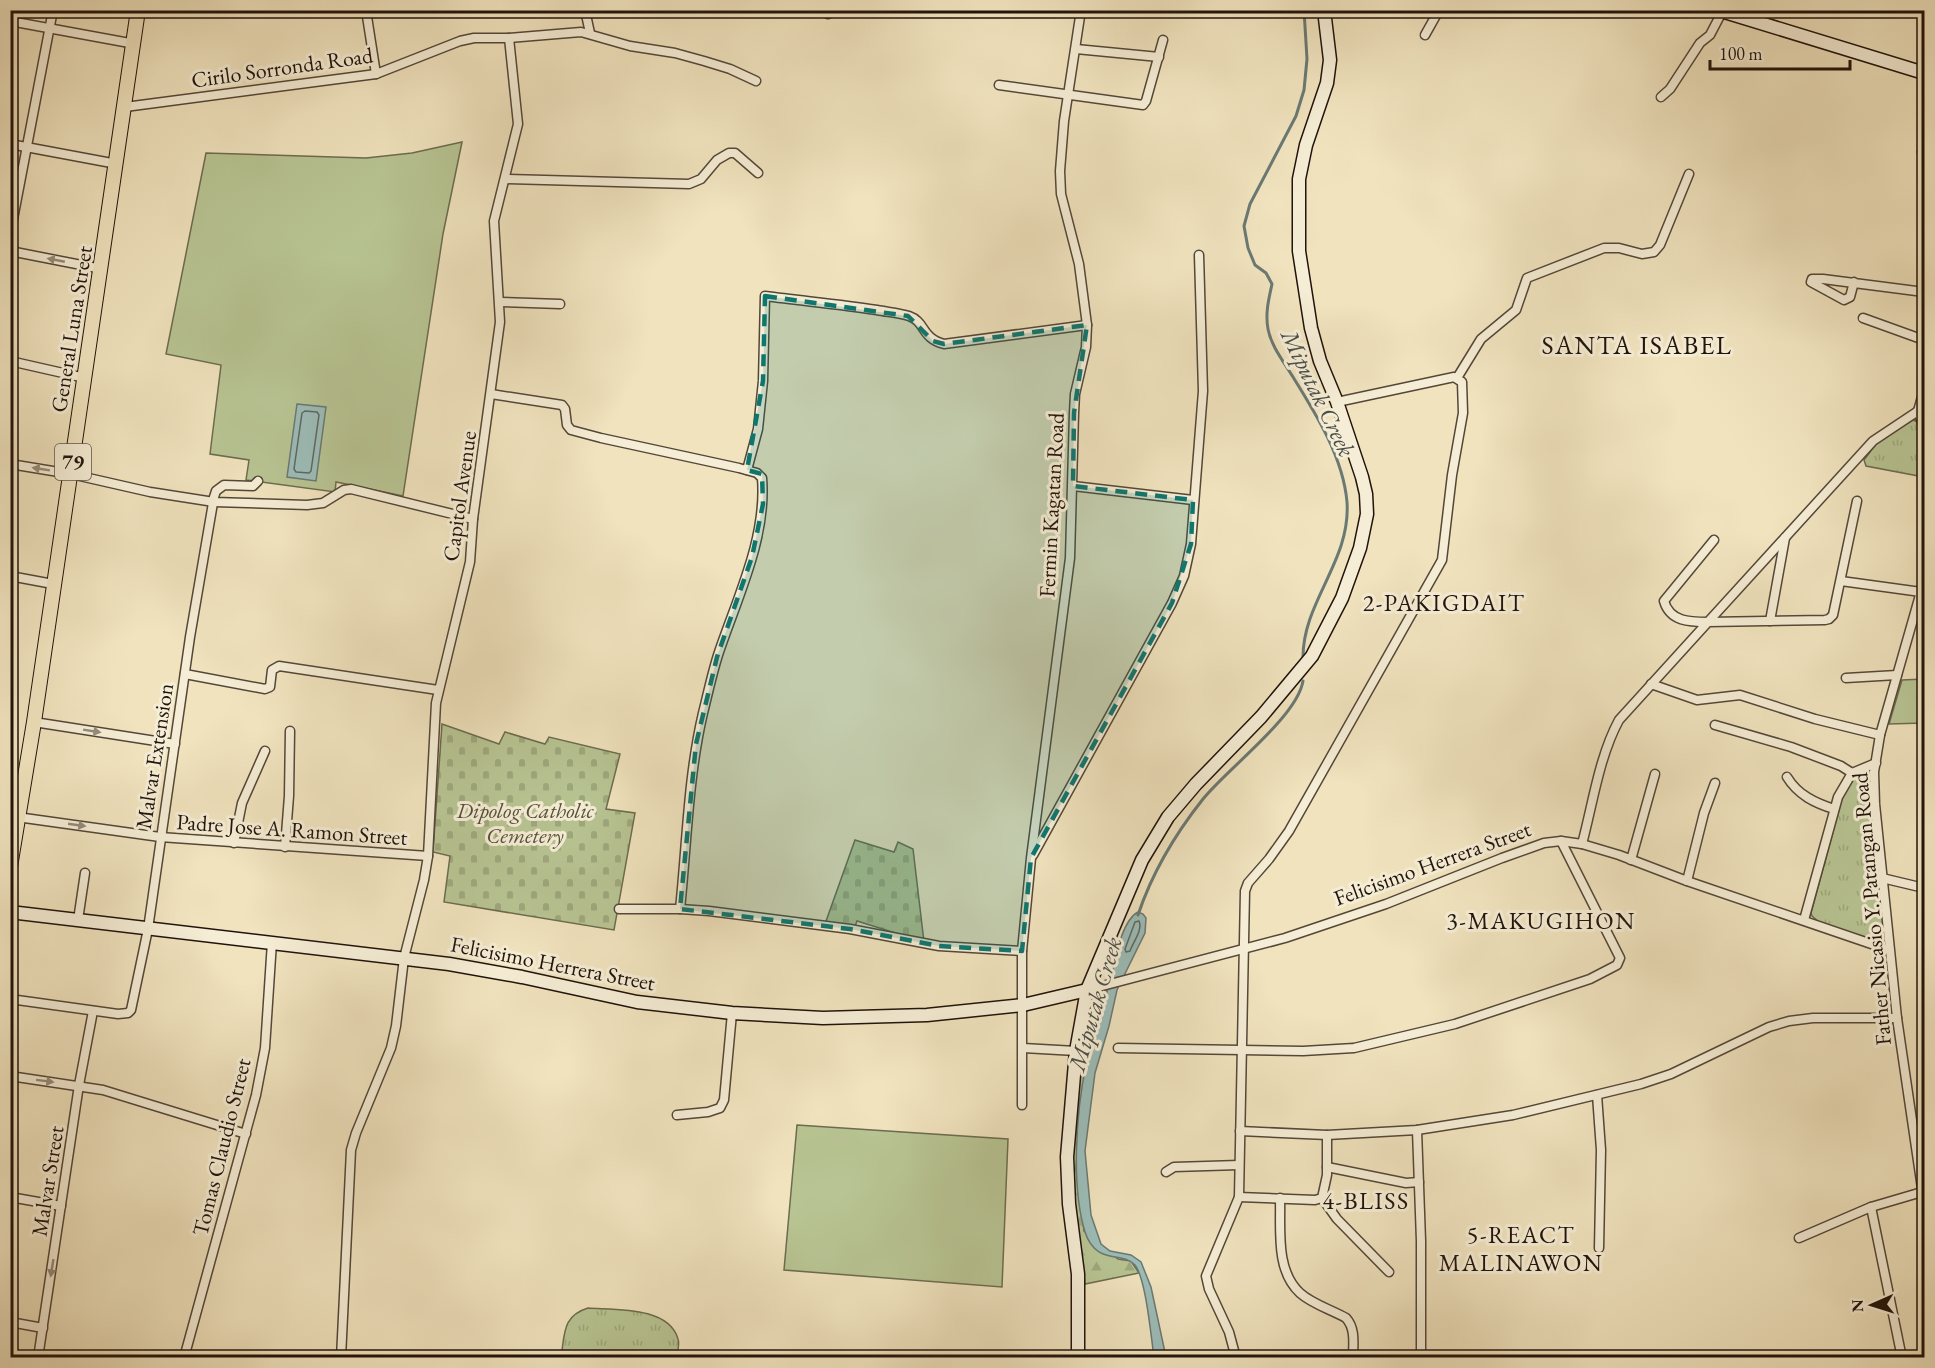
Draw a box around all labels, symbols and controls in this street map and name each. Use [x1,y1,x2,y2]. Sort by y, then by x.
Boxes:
scale bar [1710,33,1850,71]
street label: Cirilo Sorronda Road [189,40,376,95]
text: 100 m [1719,42,1763,65]
street label: General Luna Street [44,244,99,414]
one-way arrow [46,255,65,264]
water label: Miputak Creek [1273,322,1363,462]
district label: SANTA ISABEL [1541,328,1733,362]
street label: Fermin Kagatan Road [1032,411,1071,598]
street label: Capitol Avenue [436,429,483,563]
road number: 79 [55,444,91,480]
one-way arrow [31,464,50,473]
district label: 2-PAKIGDAIT [1363,587,1525,618]
street label: Malvar Extension [129,681,180,831]
one-way arrow [83,727,102,736]
street label: Father Nicasio Y. Patangan Road [1845,770,1898,1047]
park label: Dipolog Catholic Cemetery [456,796,595,850]
street label: Padre Jose A. Ramon Street [176,807,408,852]
street label: Felicisimo Herrera Street [1330,814,1535,913]
one-way arrow [68,821,87,830]
district label: 3-MAKUGIHON [1446,905,1636,936]
street label: Felicisimo Herrera Street [448,929,658,998]
water label: Miputak Creek [1060,933,1128,1076]
street label: Tomas Claudio Street [185,1055,258,1239]
one-way arrow [35,1076,54,1085]
street label: Malvar Street [24,1124,71,1238]
district label: 4-BLISS [1322,1185,1410,1216]
district label: 5-REACT MALINAWON [1439,1219,1603,1278]
one-way arrow [47,1258,56,1277]
north arrow [1842,1275,1902,1335]
text: N [1847,1299,1868,1313]

